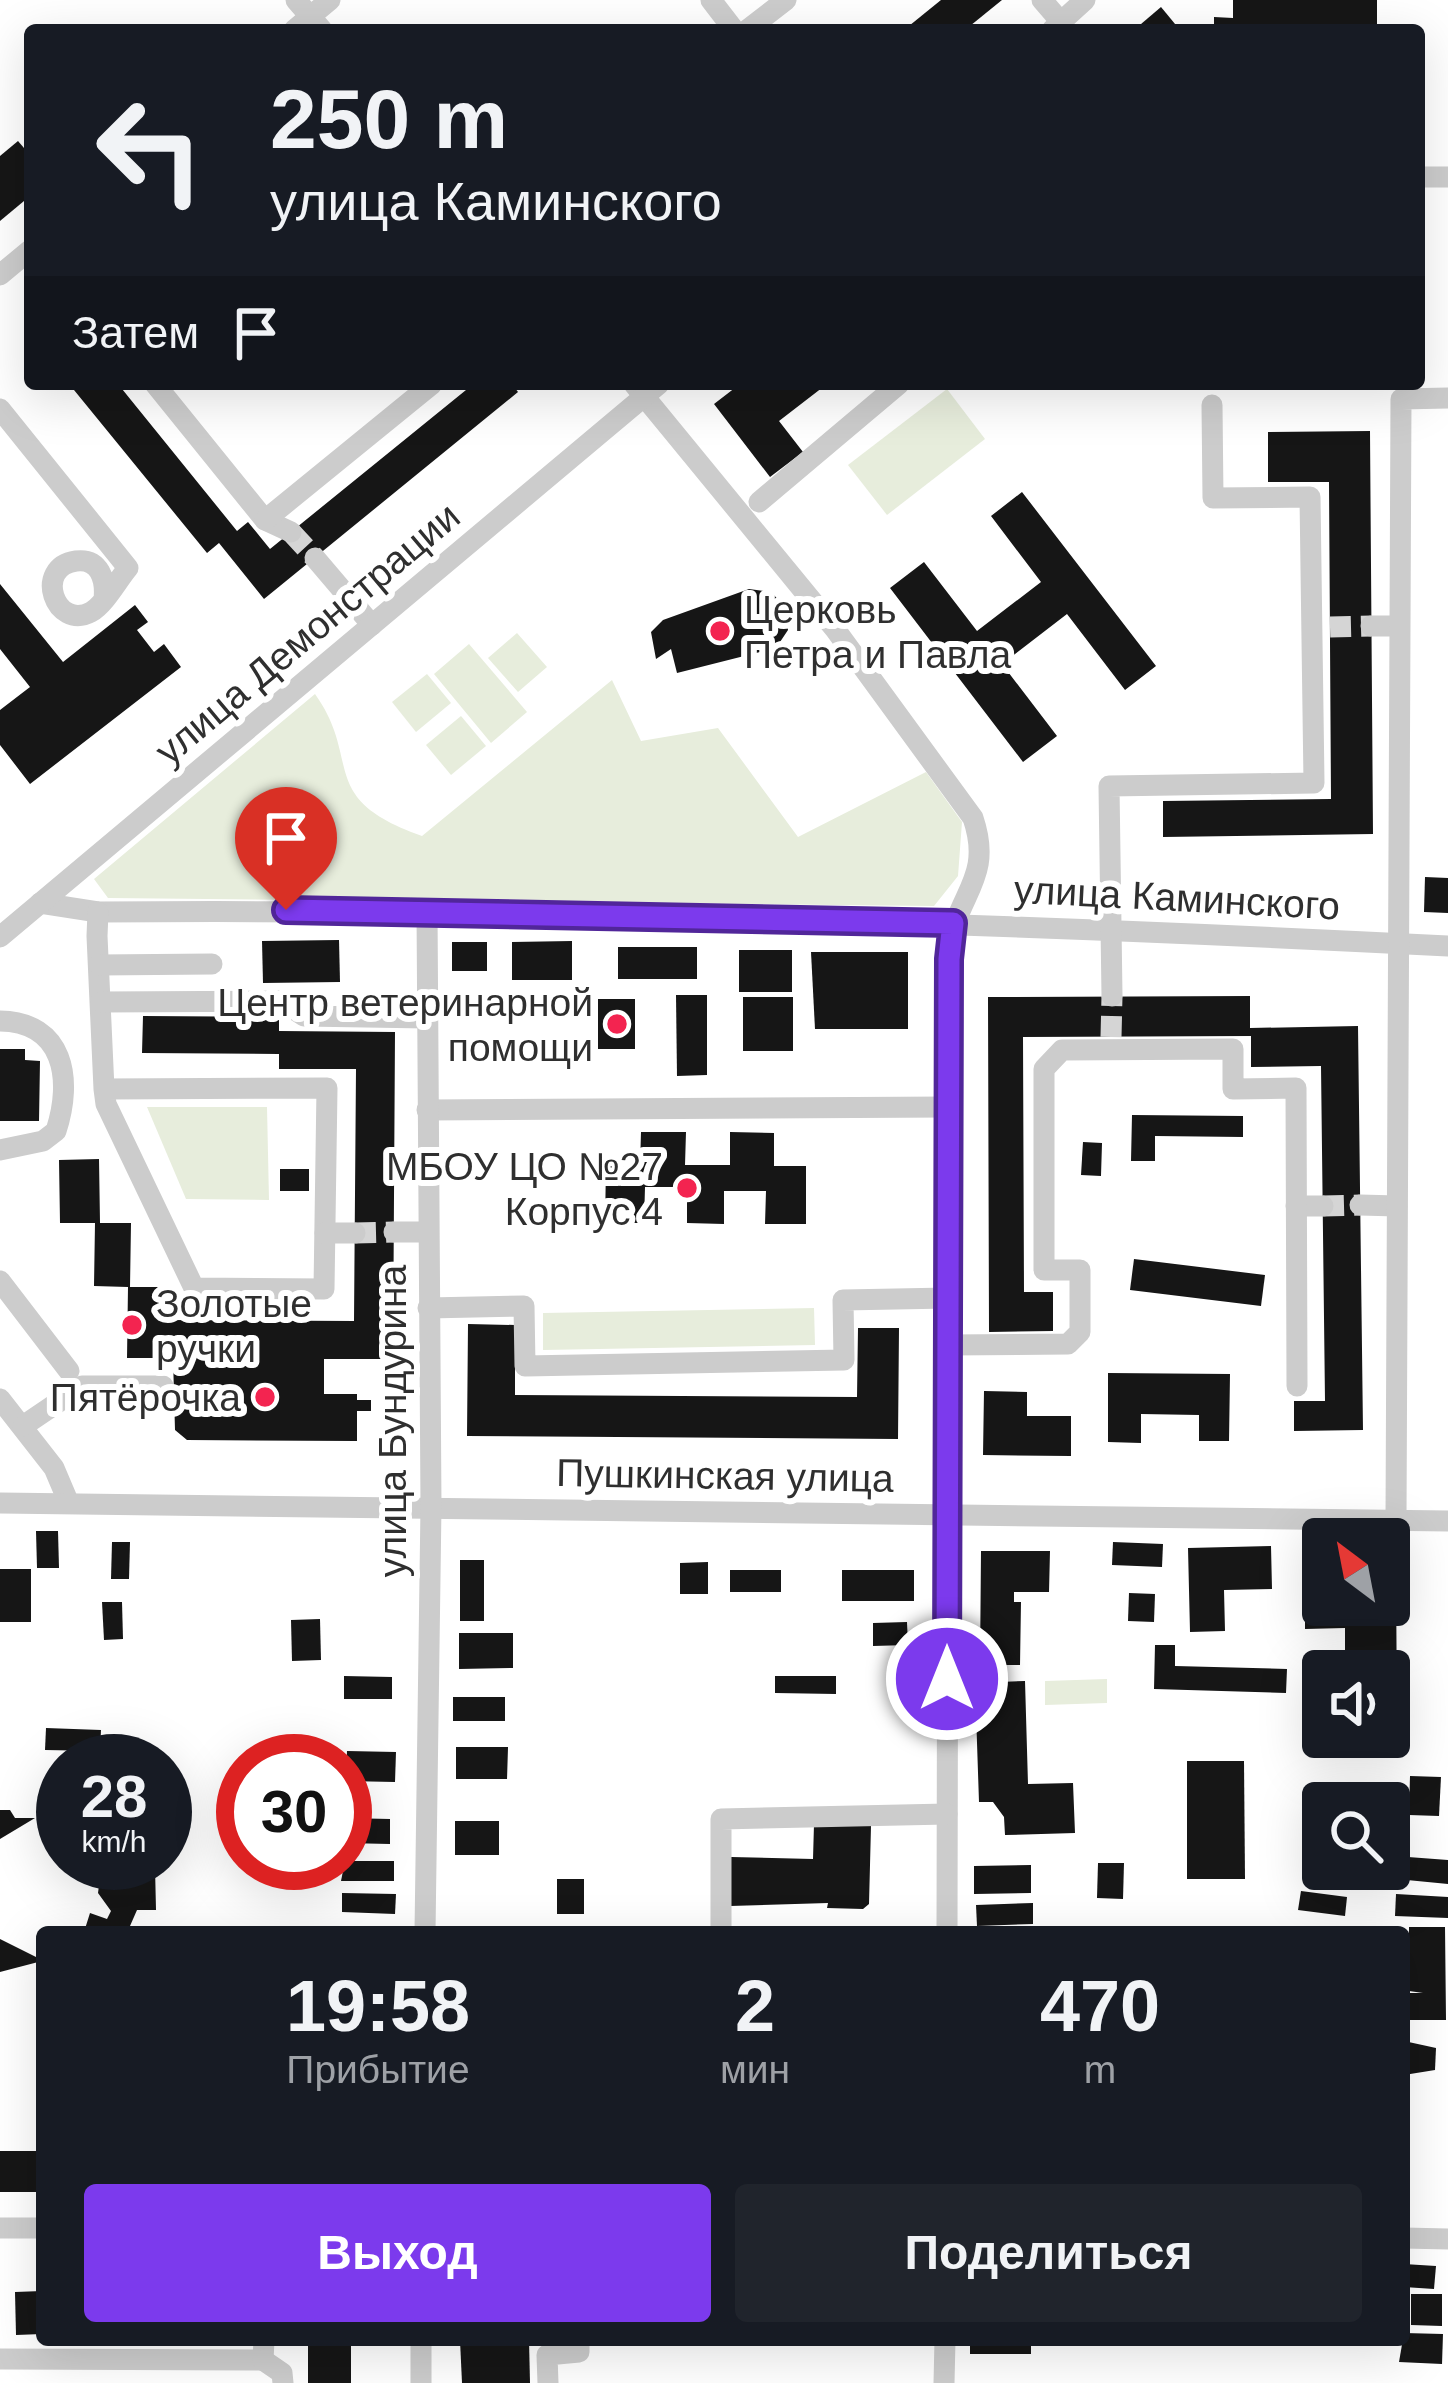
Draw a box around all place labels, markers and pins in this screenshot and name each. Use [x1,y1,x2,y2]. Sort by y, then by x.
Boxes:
place label: Церковь Петра и Павла [744,588,1011,676]
marker: Церковь Петра и Павла [707,618,733,644]
pin [235,787,337,910]
place label: Центр ветеринарной помощи [217,981,593,1069]
marker: Центр ветеринарной помощи [604,1011,630,1037]
place label: МБОУ ЦО №27 Корпус 4 [386,1145,663,1233]
marker: МБОУ ЦО №27 Корпус 4 [674,1175,700,1201]
place label: Золотые ручки [156,1282,312,1370]
marker: Золотые ручки [119,1312,145,1338]
place label: Пятёрочка [50,1376,241,1419]
marker: Пятёрочка [252,1384,278,1410]

